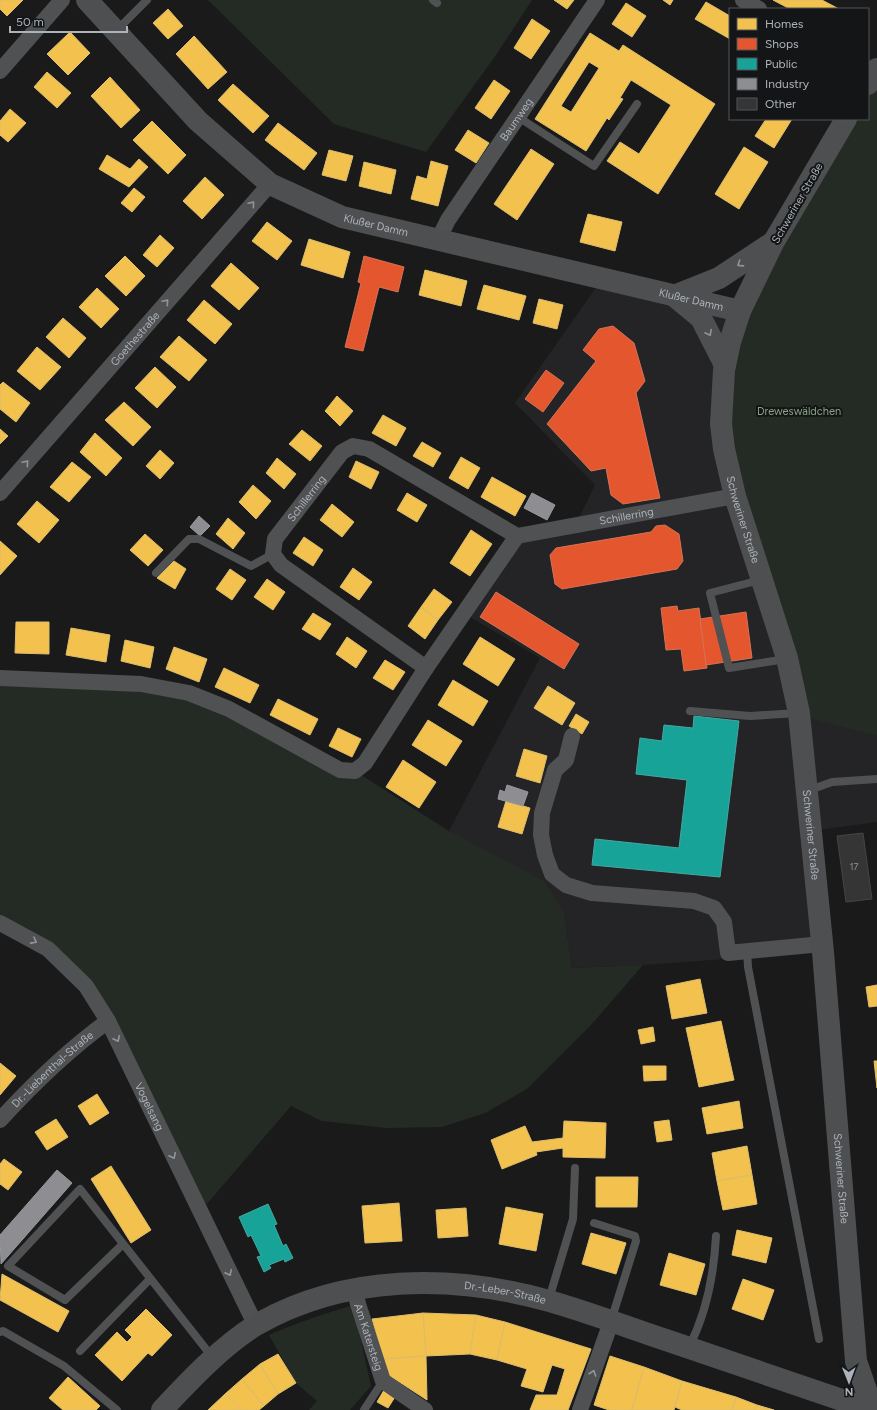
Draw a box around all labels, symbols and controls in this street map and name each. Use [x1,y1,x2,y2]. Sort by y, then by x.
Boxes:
scale bar [10,8,127,34]
legend [729,8,869,120]
text: 50 m [16,15,44,29]
text: Homes [765,17,804,31]
text: Shops [765,37,799,51]
text: Public [765,57,798,71]
text: Industry [765,77,810,91]
street label: Baumweg [498,96,536,143]
text: Other [765,97,796,111]
street label: Schweriner Straße [769,161,826,246]
one-way arrow [247,202,254,209]
street label: Klußer Damm [342,212,409,239]
one-way arrow [738,259,745,266]
street label: Klußer Damm [658,286,725,314]
one-way arrow [162,300,169,307]
street label: Goethestraße [108,309,163,369]
one-way arrow [704,329,712,337]
park label: Dreweswäldchen [757,405,841,418]
one-way arrow [21,461,28,468]
street label: Schillerring [285,473,329,524]
street label: Schweriner Straße [723,475,762,565]
street label: Schillerring [598,505,655,528]
street label: Schweriner Straße [800,789,822,881]
house number: 17 [850,861,858,872]
one-way arrow [30,937,37,944]
street label: Dr.-Liebenthal-Straße [9,1029,96,1110]
one-way arrow [112,1034,120,1042]
street label: Vogelsang [132,1081,166,1133]
street label: Schweriner Straße [831,1133,851,1224]
one-way arrow [168,1152,176,1159]
one-way arrow [224,1269,232,1276]
street label: Dr.-Leber-Straße [463,1279,547,1307]
street label: Am Katersteig [351,1302,385,1372]
north arrow [829,1362,869,1402]
one-way arrow [588,1370,597,1377]
text: N [845,1385,854,1398]

